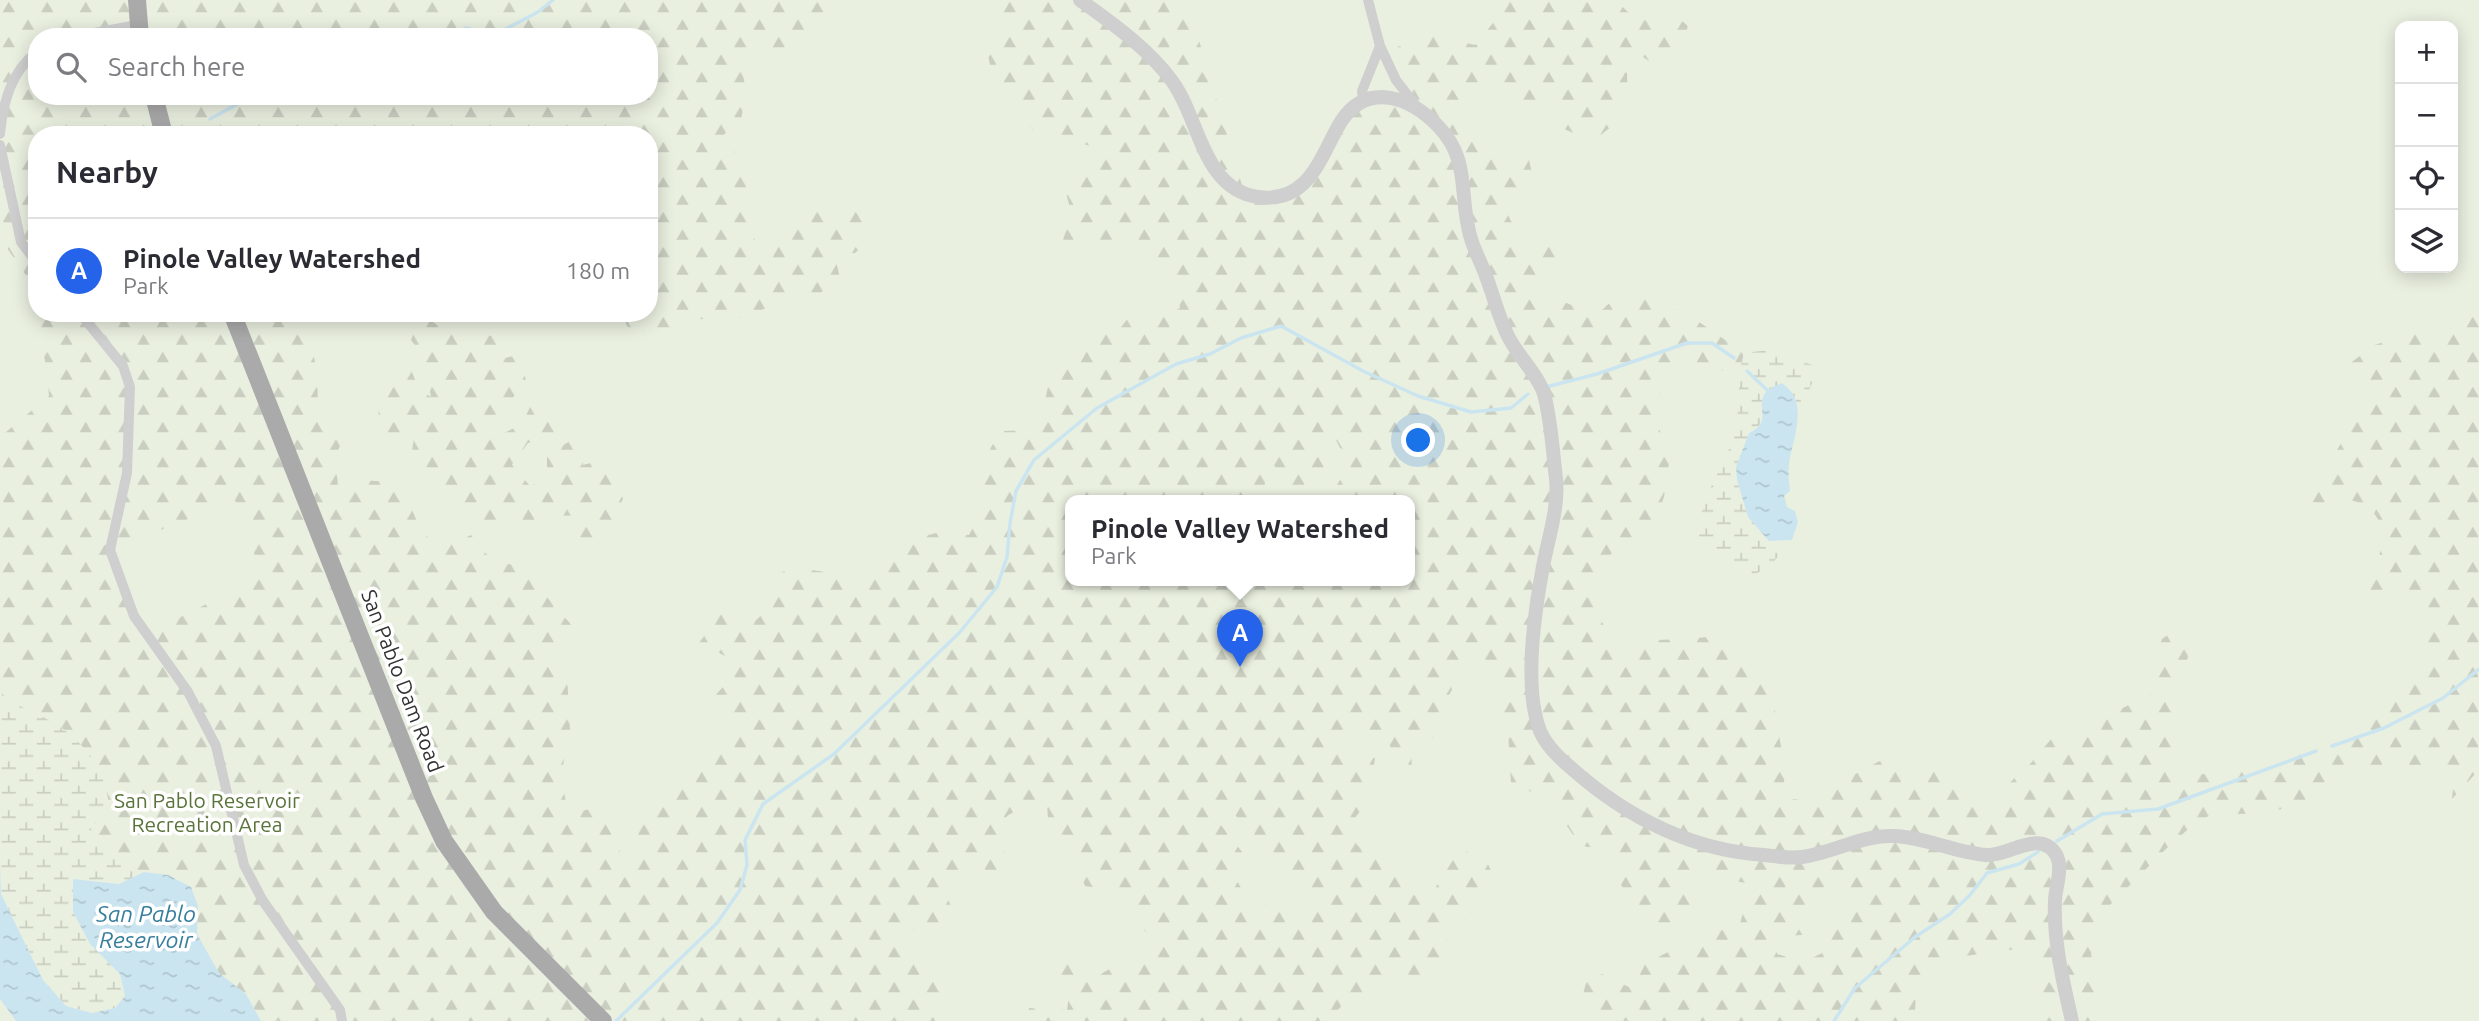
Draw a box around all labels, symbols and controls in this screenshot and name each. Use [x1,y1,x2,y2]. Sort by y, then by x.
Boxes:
map controls [2395,21,2458,273]
button: + [2395,21,2458,84]
search box [28,28,658,105]
icon: search [52,48,90,86]
text: Search here [108,52,245,81]
button: − [2395,84,2458,147]
button: locate [2395,147,2458,210]
text: Nearby [56,155,158,189]
button: layers [2395,210,2458,273]
text: Pinole Valley Watershed [123,244,421,273]
text: A [71,258,87,283]
text: 180 m [566,258,630,283]
text: Park [123,273,169,298]
your location [1401,423,1435,457]
popup [1065,495,1415,586]
text: Pinole Valley Watershed [1091,514,1389,543]
text: Park [1091,543,1137,568]
street label: San Pablo Dam Road [357,586,449,775]
pin: A [1217,609,1263,667]
park label: San Pablo Reservoir Recreation Area [114,788,300,836]
water label: San Pablo Reservoir [95,901,196,952]

